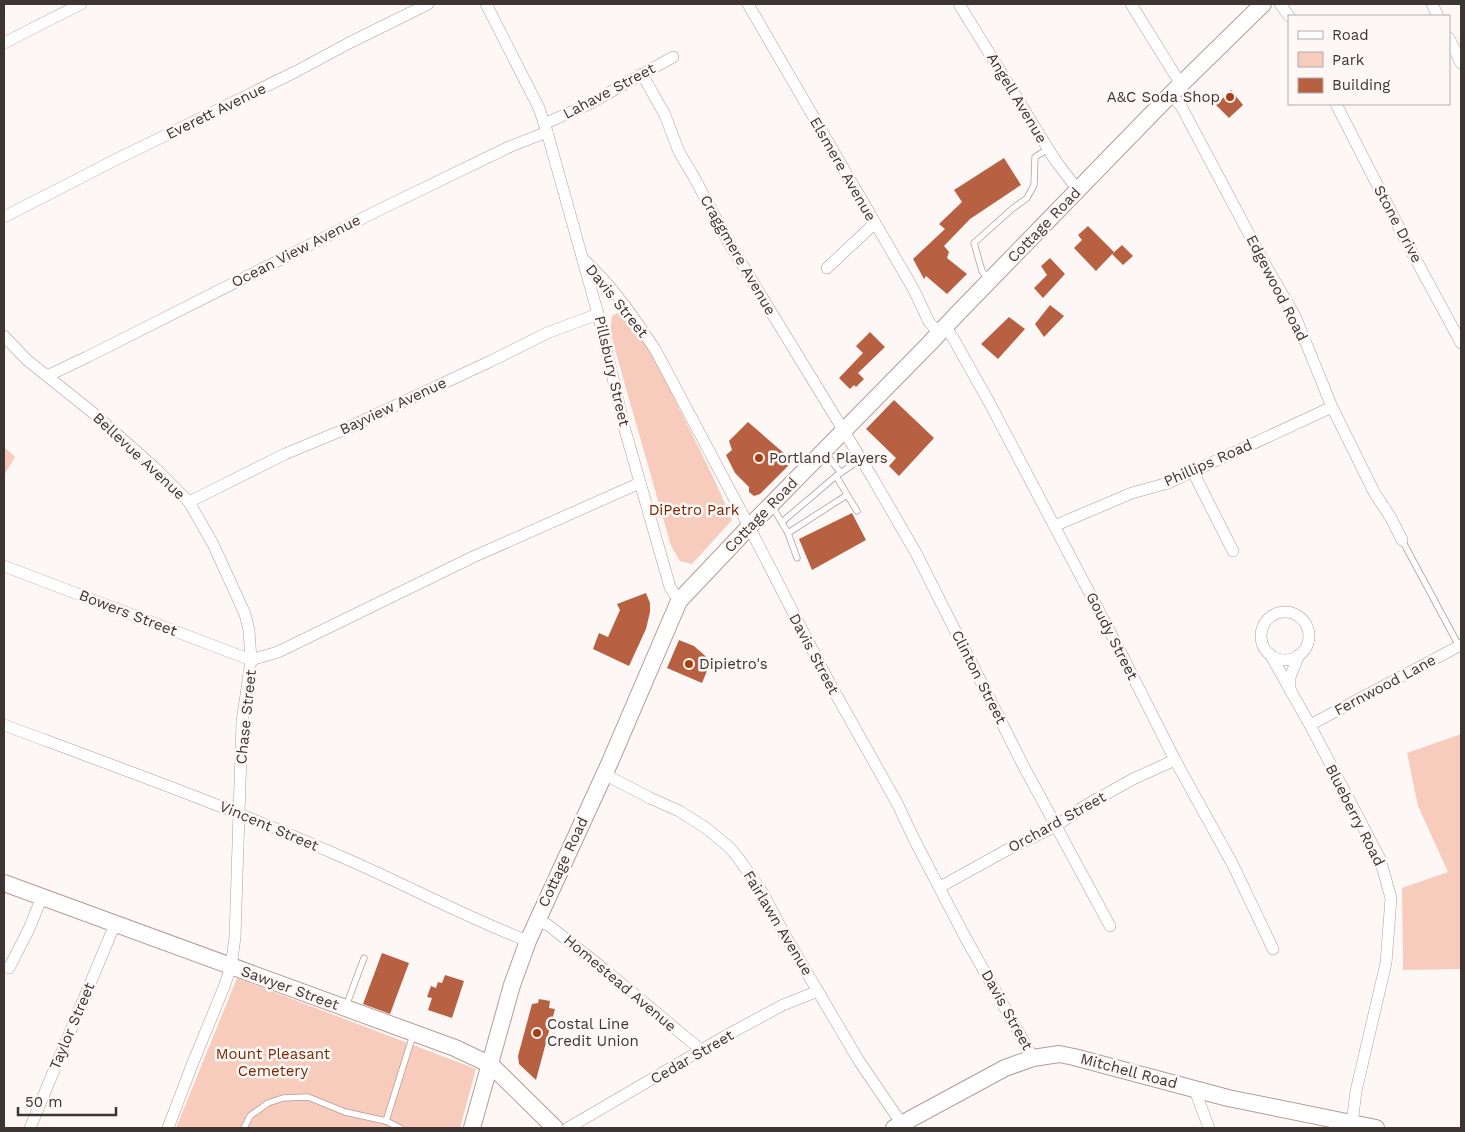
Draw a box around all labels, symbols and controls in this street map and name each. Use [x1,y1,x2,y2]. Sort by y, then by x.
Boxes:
legend [1288,15,1450,105]
text: Road [1332,26,1369,44]
street label: Angell Avenue [983,50,1051,146]
text: Park [1332,51,1365,69]
street label: Lahave Street [560,59,659,123]
text: Building [1332,76,1390,94]
street label: Everett Avenue [163,79,269,143]
place label: A&C Soda Shop [1107,88,1220,106]
marker: A&C Soda Shop [1224,91,1236,103]
street label: Elsmere Avenue [806,114,880,224]
street label: Stone Drive [1370,182,1426,266]
street label: Cottage Road [1004,184,1084,266]
street label: Craggmere Avenue [696,192,780,318]
street label: Ocean View Avenue [228,211,364,291]
street label: Edgewood Road [1243,232,1311,344]
street label: Davis Street [582,261,652,342]
street label: Pillsbury Street [591,314,634,429]
street label: Bayview Avenue [337,373,449,439]
street label: Bellevue Avenue [89,409,189,503]
street label: Phillips Road [1161,436,1255,490]
place label: Portland Players [769,449,888,467]
marker: Portland Players [753,452,765,464]
street label: Cottage Road [721,474,801,556]
park label: DiPetro Park [649,501,740,519]
street label: Bowers Street [76,586,180,640]
street label: Goudy Street [1082,589,1142,684]
street label: Davis Street [785,610,843,698]
street label: Clinton Street [948,627,1011,728]
street label: Fernwood Lane [1331,651,1439,719]
place label: Dipietro's [699,655,768,673]
marker: Dipietro's [683,658,695,670]
street label: Chase Street [232,668,260,765]
street label: Blueberry Road [1322,761,1388,869]
street label: Orchard Street [1005,787,1110,856]
street label: Vincent Street [217,797,322,855]
street label: Cottage Road [534,814,592,910]
street label: Fairlawn Avenue [740,867,816,979]
street label: Homestead Avenue [560,931,680,1035]
street label: Sawyer Street [239,962,342,1014]
street label: Davis Street [978,967,1037,1054]
street label: Taylor Street [46,979,99,1072]
place label: Costal Line Credit Union [547,1015,639,1050]
street label: Cedar Street [647,1026,737,1088]
marker: Costal Line Credit Union [531,1027,543,1039]
park label: Mount Pleasant Cemetery [216,1045,331,1080]
street label: Mitchell Road [1078,1049,1180,1093]
scale bar [18,1084,115,1116]
text: 50 m [25,1093,62,1111]

